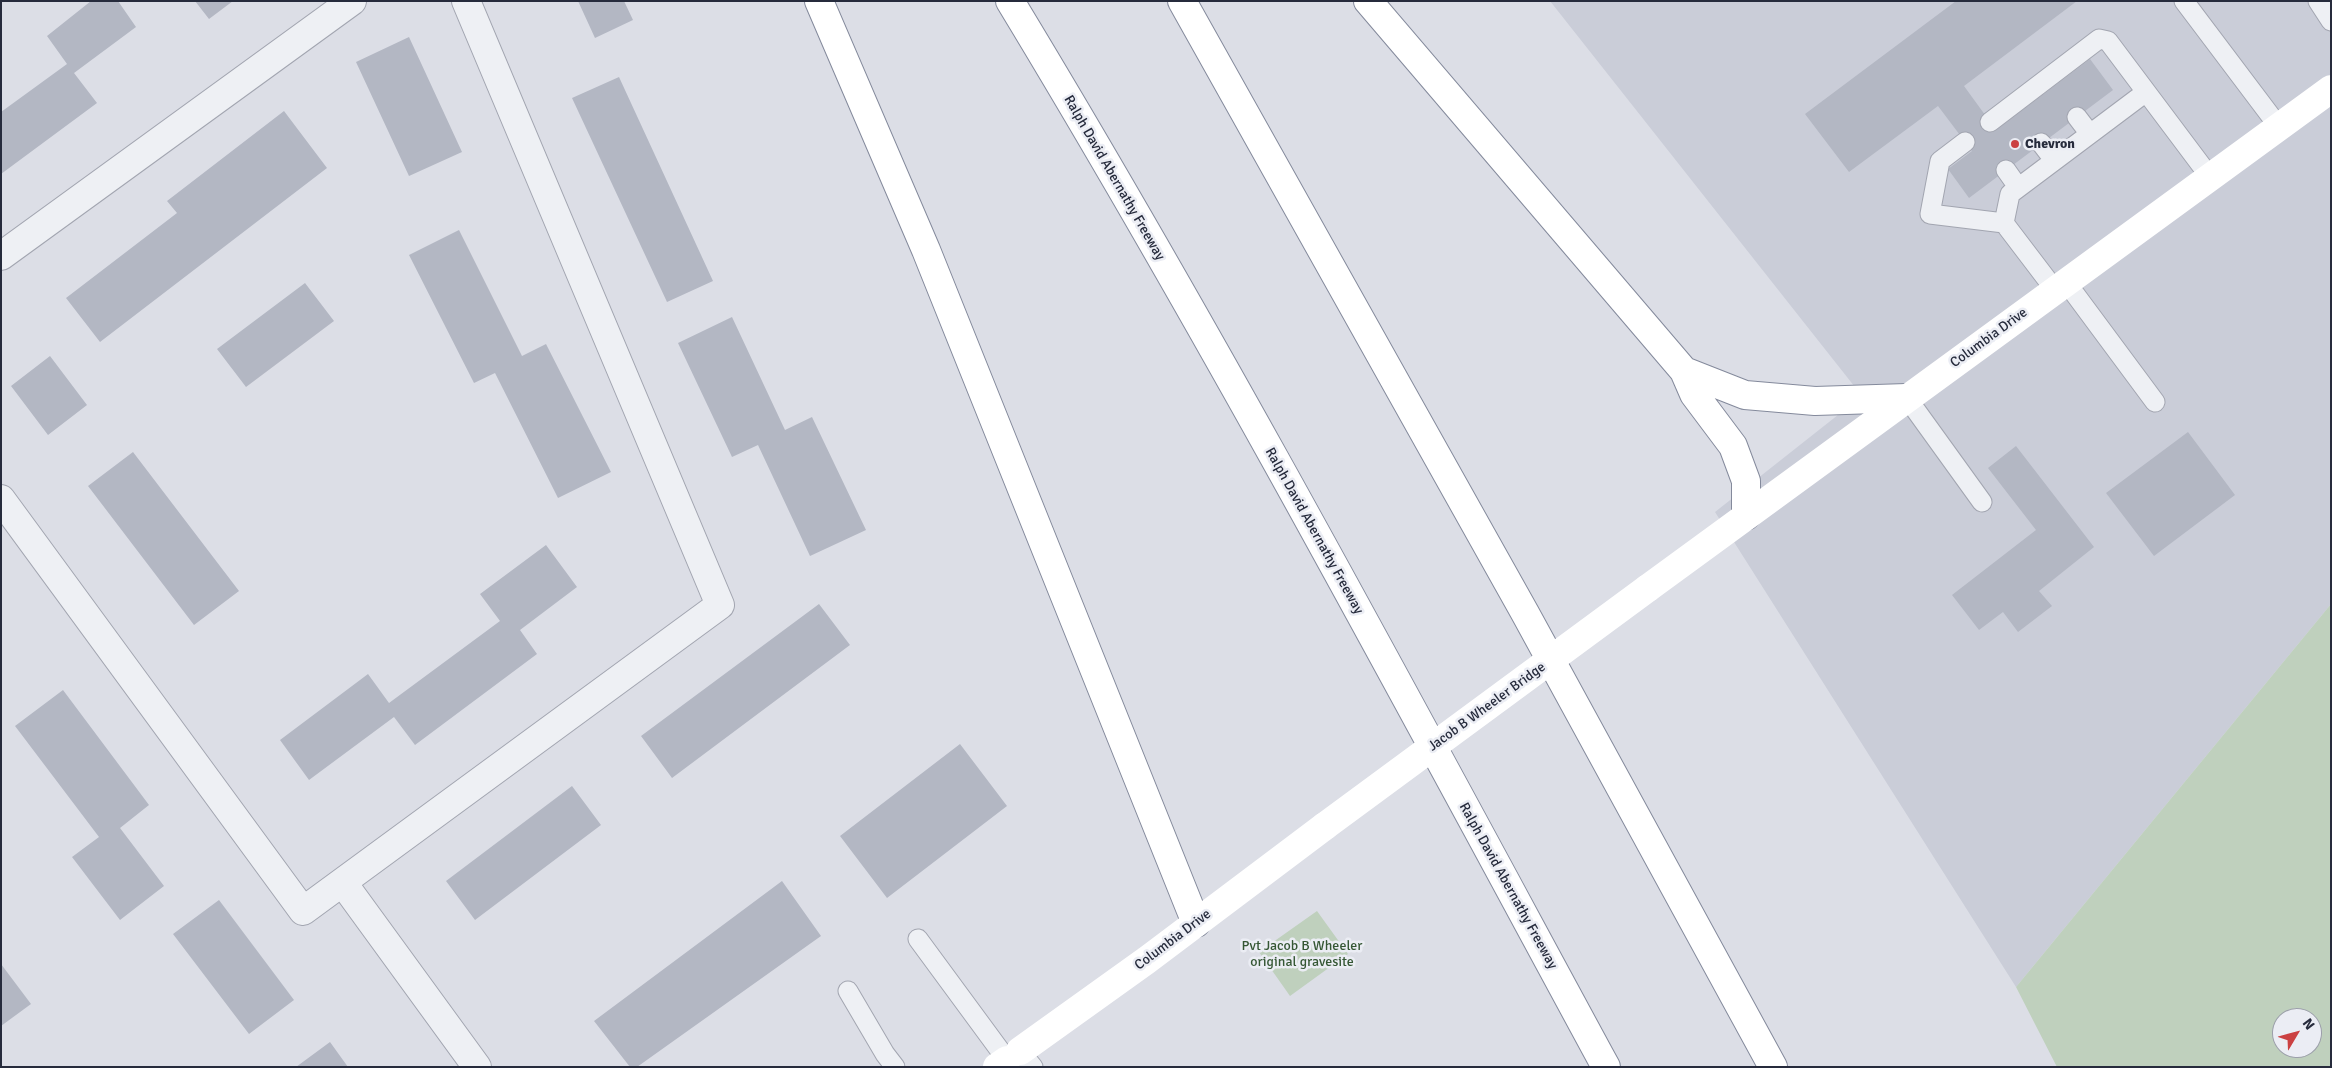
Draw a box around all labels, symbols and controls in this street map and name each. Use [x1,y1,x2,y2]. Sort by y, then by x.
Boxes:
street label: Ralph David Abernathy Freeway [1060,93,1168,263]
place label: Chevron [2025,136,2075,152]
marker: Chevron [2009,138,2021,150]
street label: Columbia Drive [1947,304,2031,372]
street label: Ralph David Abernathy Freeway [1261,445,1367,617]
street label: Jacob B Wheeler Bridge [1425,659,1549,755]
street label: Ralph David Abernathy Freeway [1455,800,1561,972]
street label: Columbia Drive [1132,906,1214,974]
park label: Pvt Jacob B Wheeler original gravesite [1241,938,1363,970]
north arrow [2272,1008,2322,1058]
text: N [2299,1015,2318,1033]

